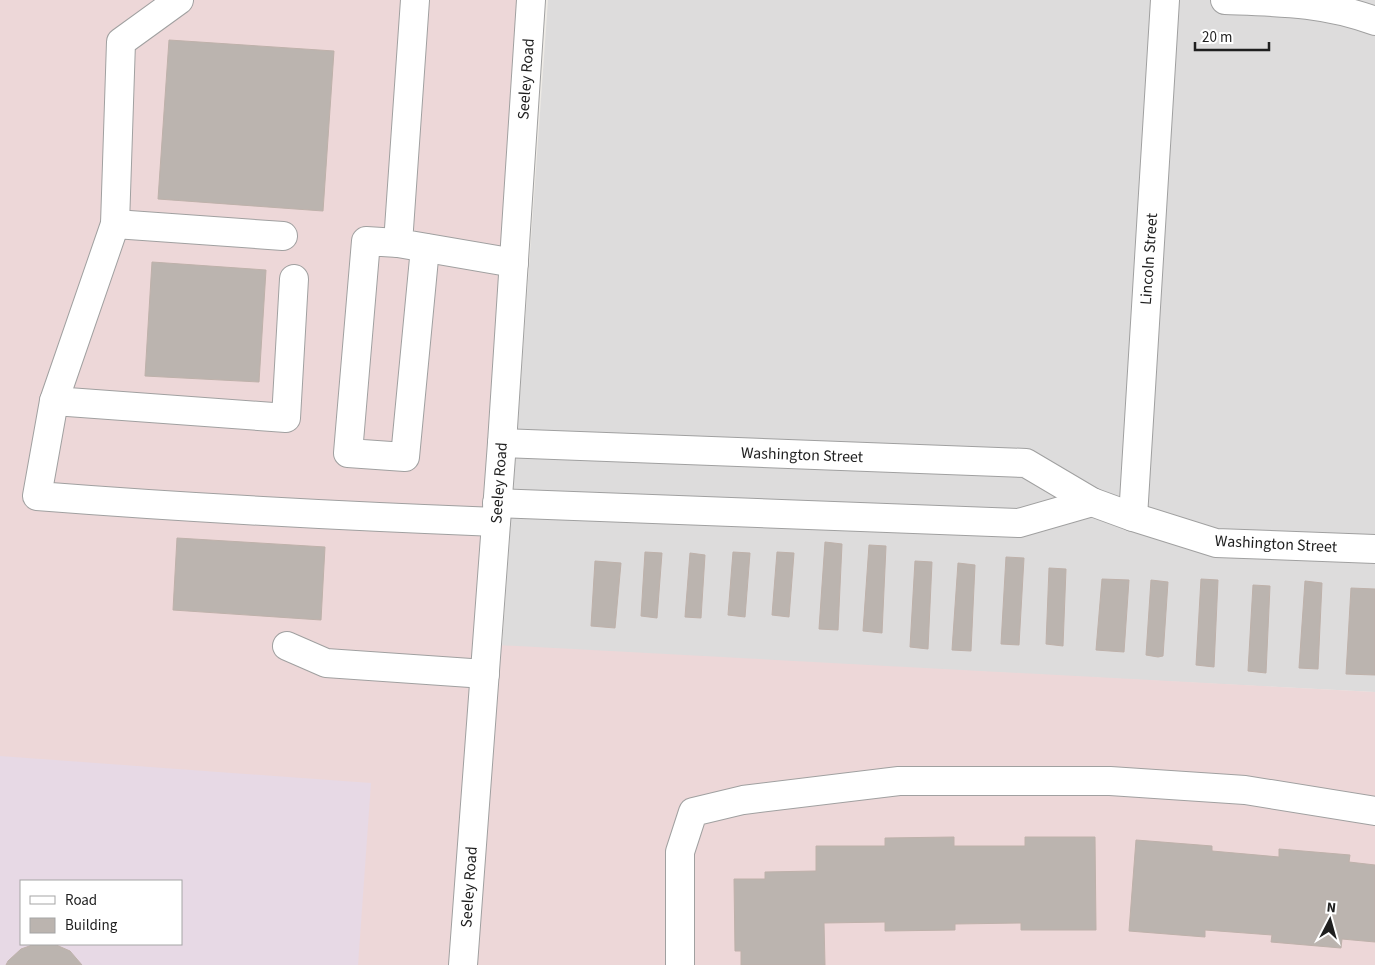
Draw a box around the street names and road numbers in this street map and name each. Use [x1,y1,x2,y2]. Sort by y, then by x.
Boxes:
street label: Seeley Road [512,38,540,120]
street label: Lincoln Street [1135,212,1163,306]
street label: Seeley Road [485,442,513,524]
street label: Washington Street [740,442,864,468]
street label: Washington Street [1214,530,1338,558]
street label: Seeley Road [455,846,483,928]

